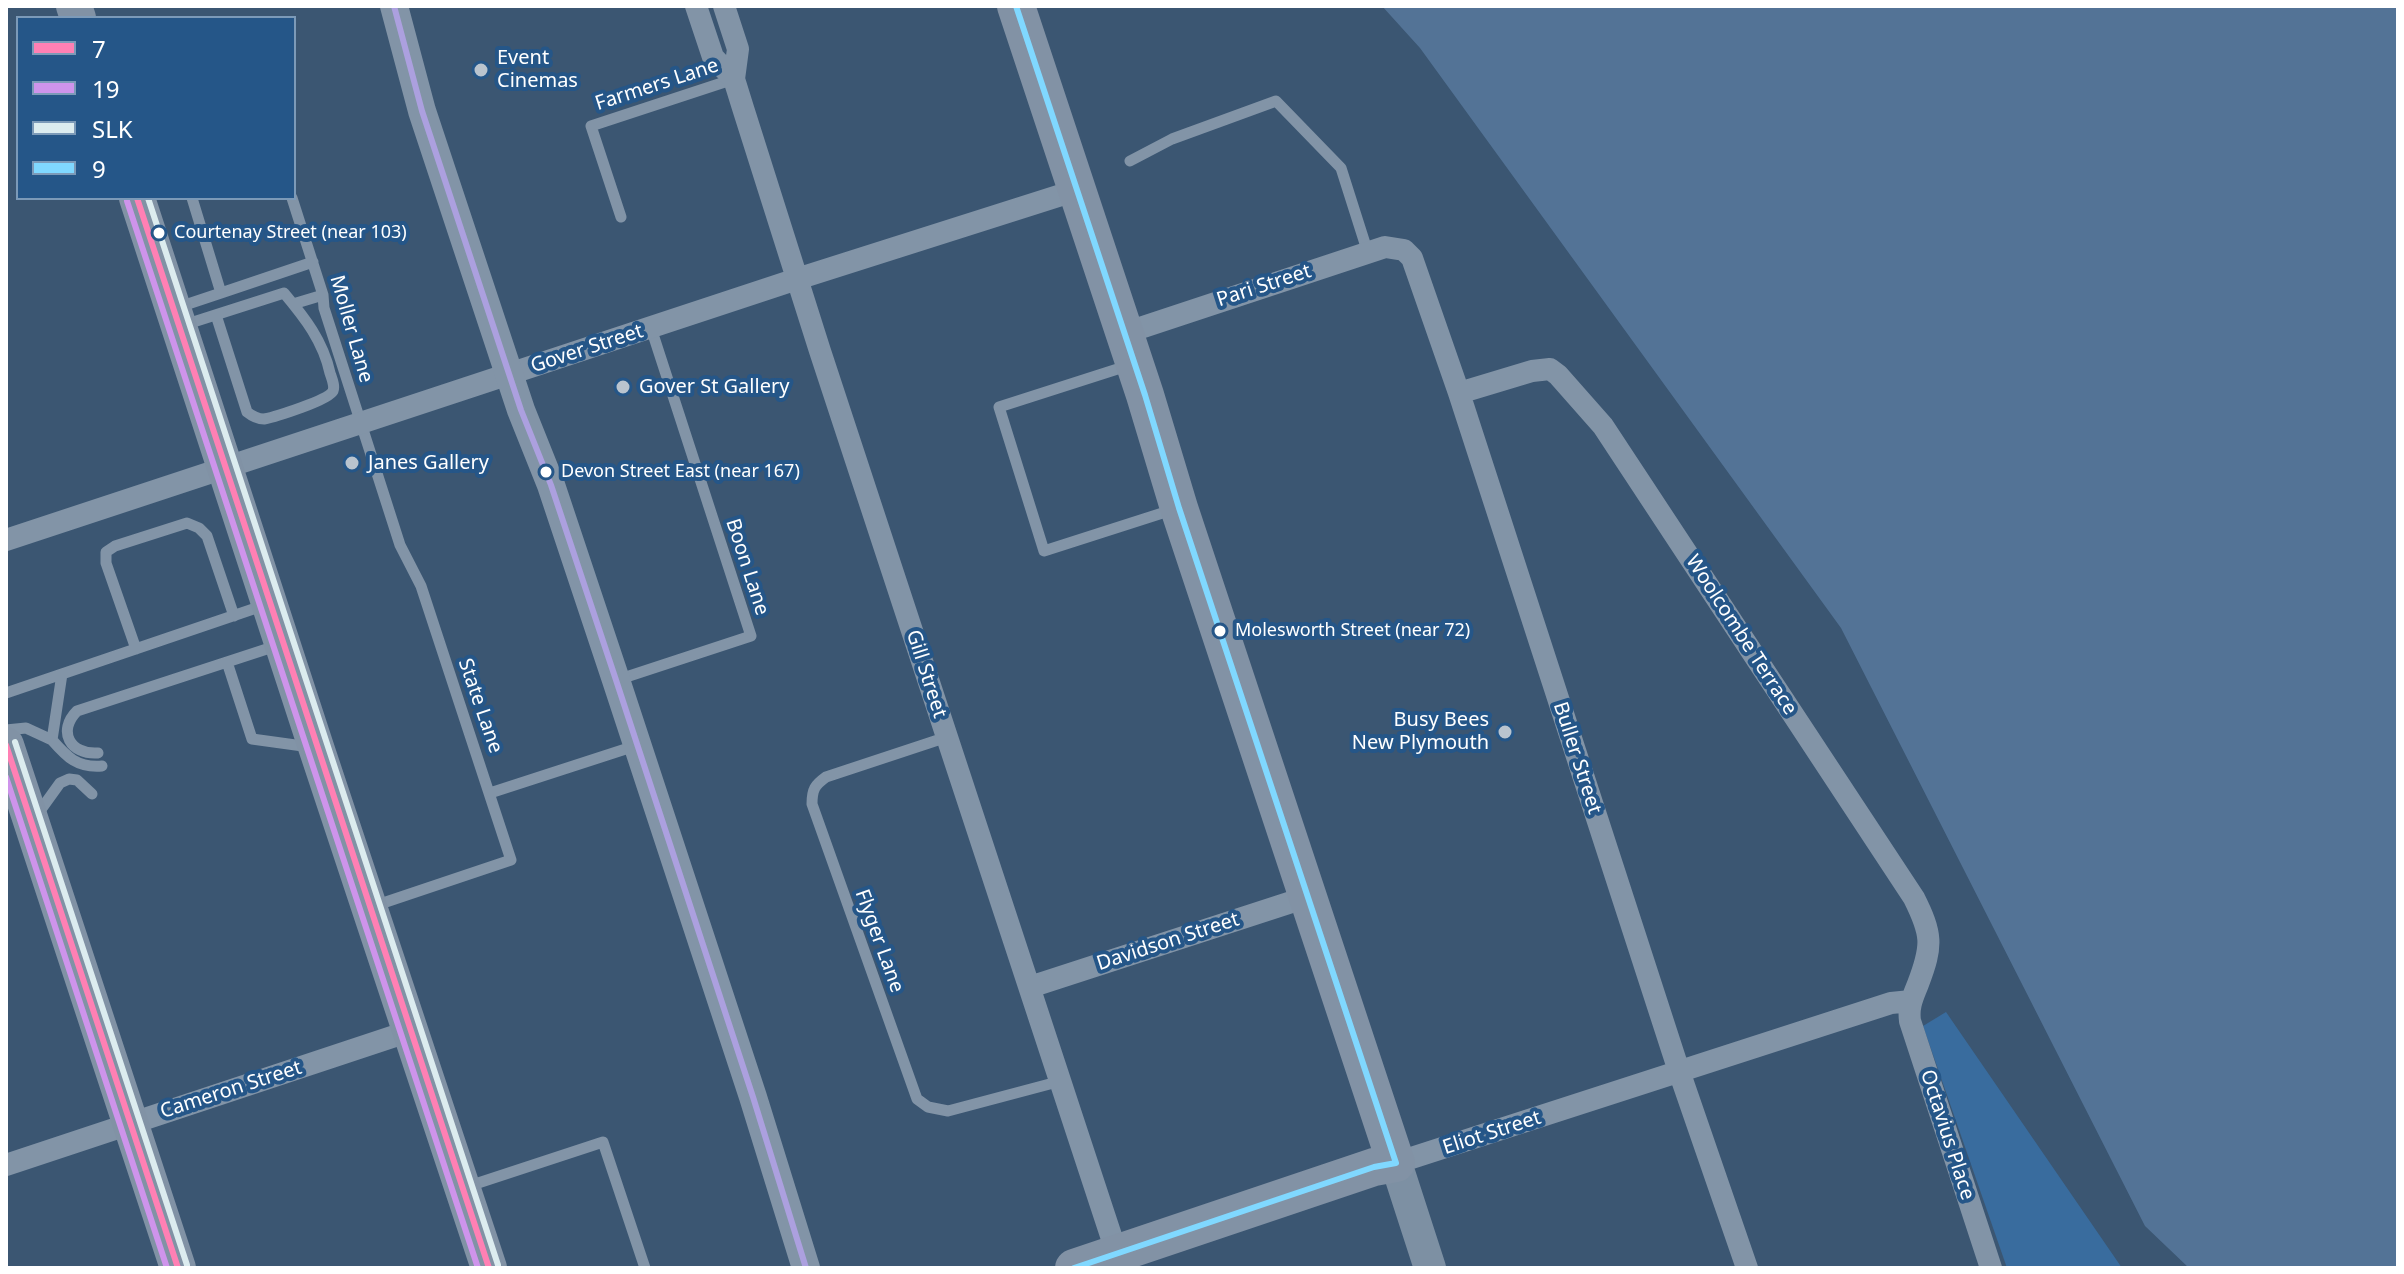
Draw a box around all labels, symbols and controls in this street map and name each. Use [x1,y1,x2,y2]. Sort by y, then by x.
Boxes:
legend [16,16,296,200]
text: 7 [92,32,106,65]
place label: Event Cinemas [497,46,578,93]
street label: Farmers Lane [592,54,722,116]
marker: Event Cinemas [472,61,490,79]
text: 19 [92,72,119,105]
text: SLK [92,112,133,145]
text: 9 [92,152,106,185]
place label: Courtenay Street (near 103) [174,222,407,244]
marker: Courtenay Street (near 103) [151,225,167,241]
street label: Pari Street [1214,259,1314,313]
street label: Moller Lane [324,273,378,385]
street label: Gover Street [528,320,646,378]
place label: Gover St Gallery [639,375,789,399]
marker: Gover St Gallery [614,378,632,396]
place label: Janes Gallery [368,451,489,475]
marker: Janes Gallery [343,454,361,472]
place label: Devon Street East (near 167) [561,461,800,483]
marker: Devon Street East (near 167) [538,464,554,480]
street label: Boon Lane [720,516,774,618]
street label: Woolcombe Terrace [1680,550,1802,720]
place label: Molesworth Street (near 72) [1235,620,1470,642]
marker: Molesworth Street (near 72) [1212,623,1228,639]
street label: Gill Street [901,627,951,721]
street label: State Lane [453,656,507,756]
street label: Buller Street [1548,699,1606,817]
place label: Busy Bees New Plymouth [1352,708,1489,755]
marker: Busy Bees New Plymouth [1496,723,1514,741]
street label: Flyger Lane [849,886,909,996]
street label: Davidson Street [1094,908,1242,976]
street label: Cameron Street [157,1056,305,1124]
street label: Octavius Place [1915,1067,1979,1203]
street label: Eliot Street [1440,1106,1544,1160]

